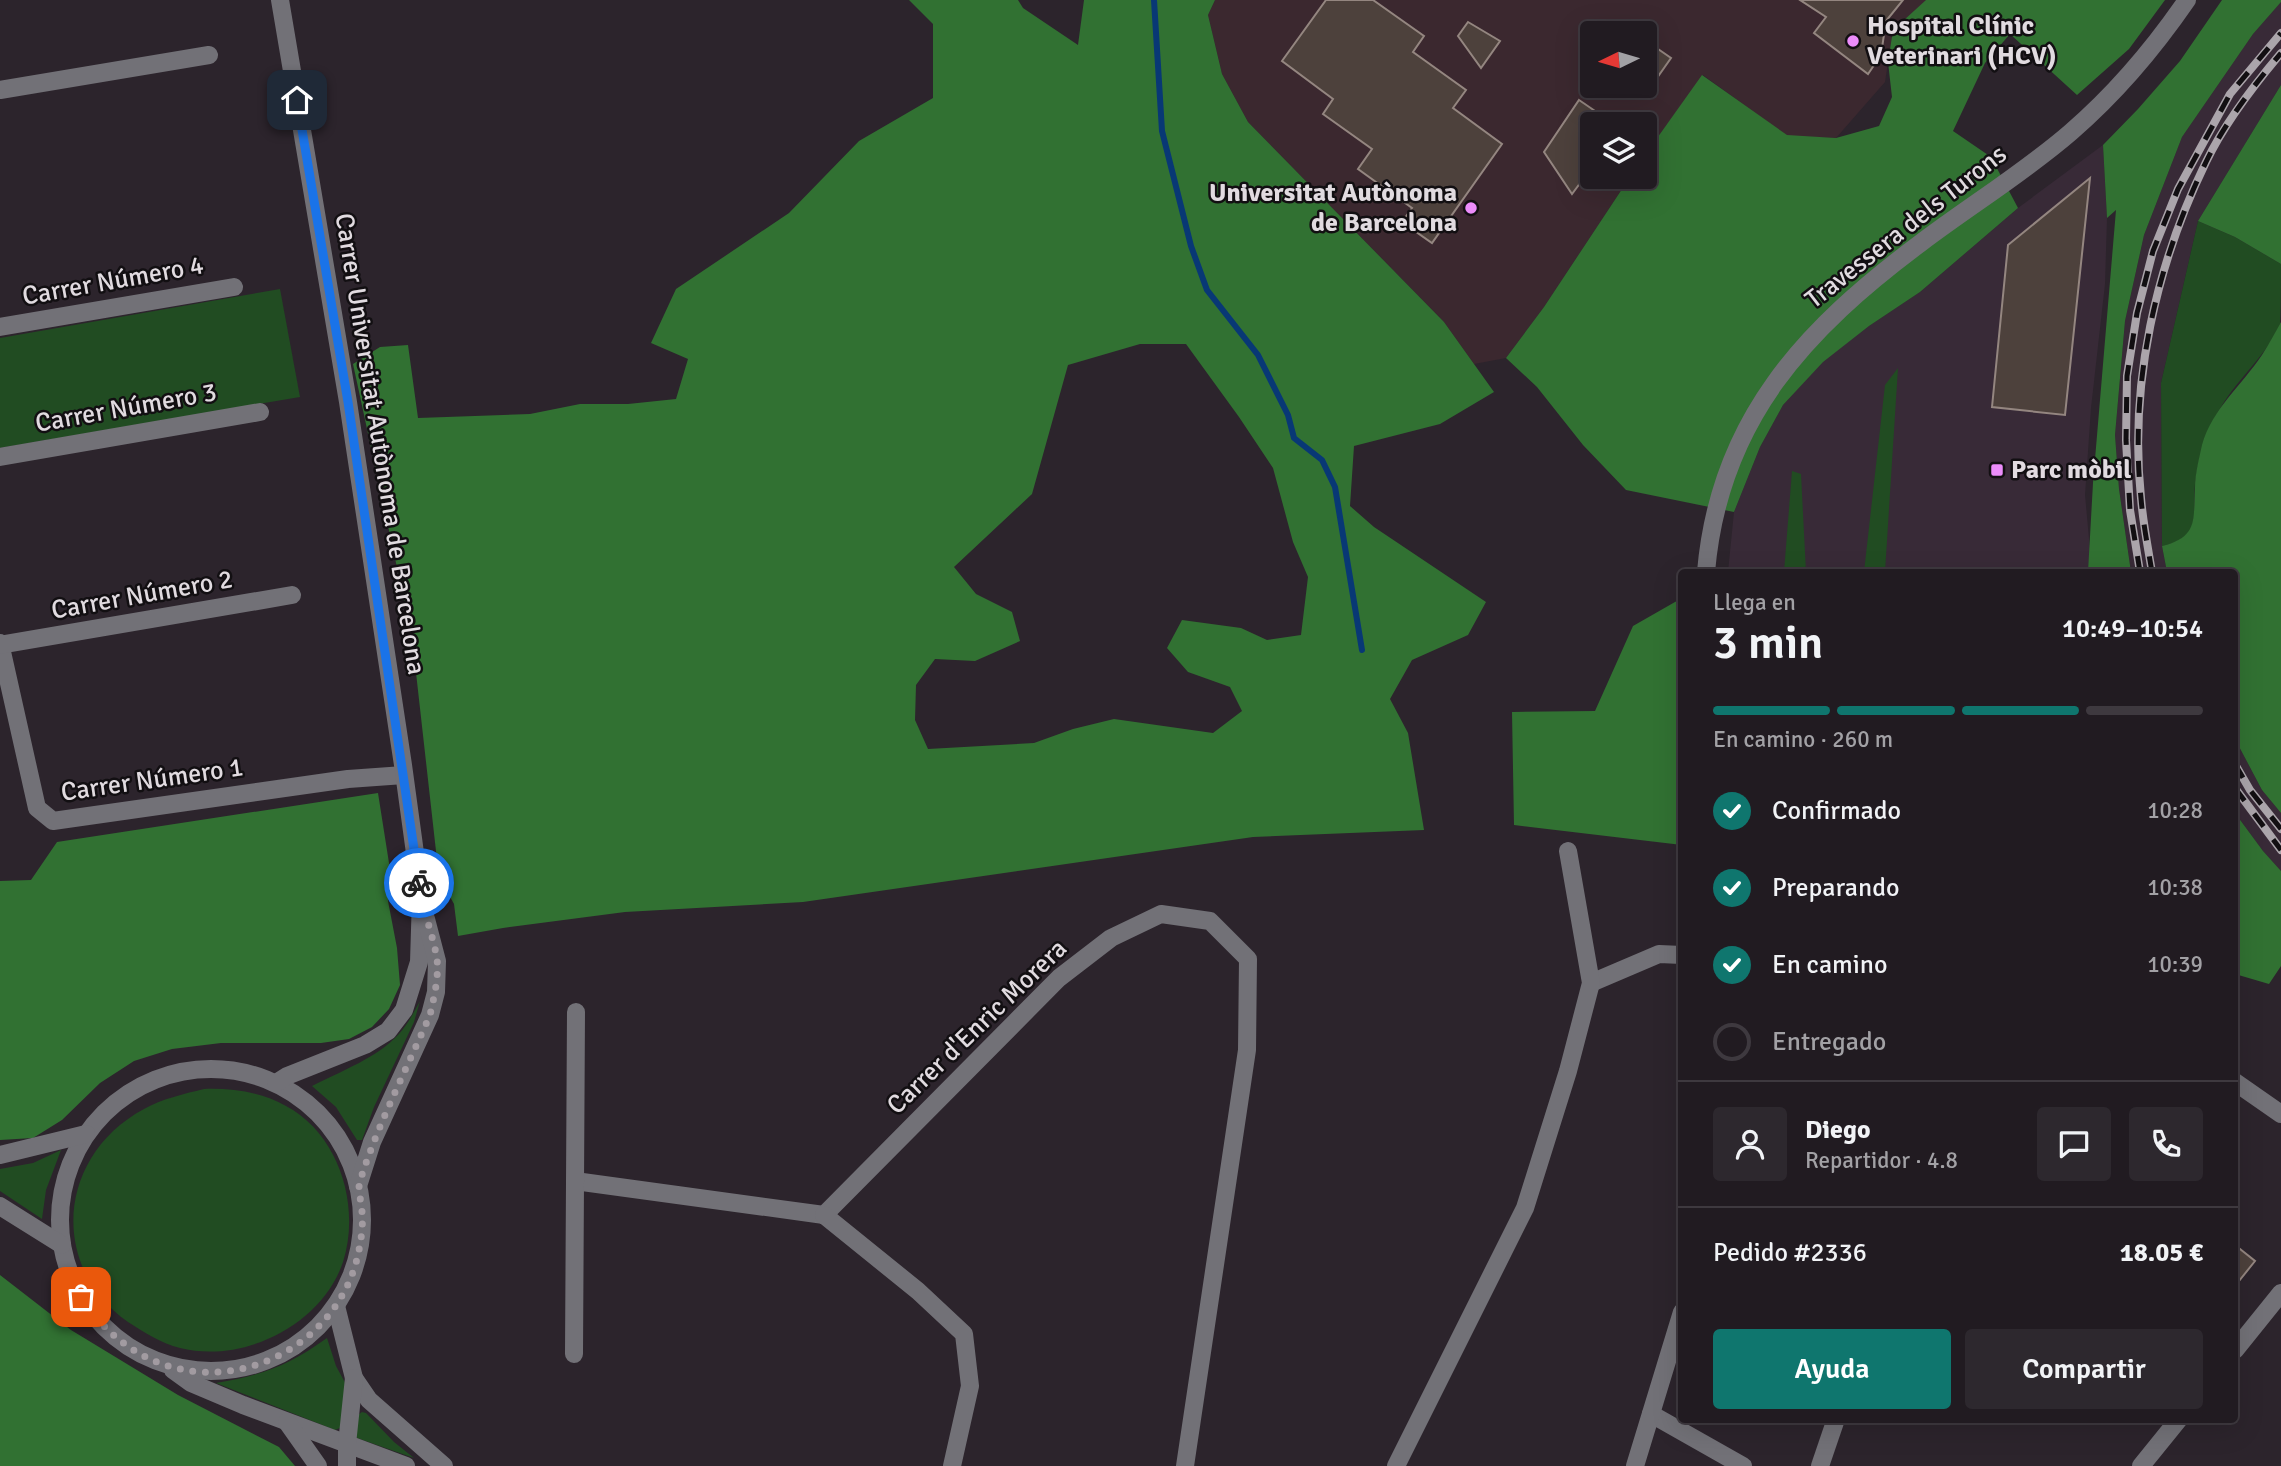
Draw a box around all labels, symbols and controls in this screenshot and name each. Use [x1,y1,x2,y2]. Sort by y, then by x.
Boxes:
place label: Hospital Clínic Veterinari (HCV) [1867,10,2057,72]
north arrow [1580,21,1657,98]
map controls [1580,21,1657,189]
marker: Hospital Clínic Veterinari (HCV) [1845,33,1861,49]
pin [267,70,327,130]
icon: home [278,81,316,119]
button: layers [1580,112,1657,189]
street label: Travessera dels Turons [1799,138,2013,316]
place label: Universitat Autònoma de Barcelona [1209,177,1457,239]
marker: Universitat Autònoma de Barcelona [1463,200,1479,216]
street label: Carrer Universitat Autònoma de Barcelona [328,211,432,677]
street label: Carrer Número 4 [20,249,206,313]
street label: Carrer Número 3 [33,376,219,440]
place label: Parc mòbil [2011,454,2132,486]
marker: Parc mòbil [1989,462,2005,478]
street label: Carrer Número 2 [49,563,235,627]
text: Llega en [1713,588,1796,617]
text: 10:49–10:54 [2062,613,2203,645]
text: 3 min [1713,615,1823,671]
text: En camino · 260 m [1713,725,1893,754]
street label: Carrer Número 1 [59,751,245,809]
icon: check [1713,792,1751,830]
text: Confirmado [1772,795,1901,827]
text: 10:28 [2147,796,2203,825]
courier [384,848,454,918]
icon: bike [400,864,438,902]
icon: check [1713,869,1751,907]
text: Preparando [1772,872,1899,904]
text: 10:38 [2147,873,2203,902]
street label: Carrer d'Enric Morera [880,933,1074,1121]
icon: check [1713,946,1751,984]
text: En camino [1772,949,1888,981]
text: 10:39 [2147,950,2203,979]
text: Entregado [1772,1026,1886,1058]
button: person [1713,1107,1787,1181]
button: chat [2037,1107,2111,1181]
button: phone [2129,1107,2203,1181]
text: Diego [1805,1114,1871,1146]
text: Repartidor · 4.8 [1805,1146,1958,1175]
text: Pedido #2336 [1713,1237,1867,1269]
text: 18.05 € [2120,1237,2203,1269]
pin [51,1267,111,1327]
icon: bag [62,1278,100,1316]
button: Ayuda [1713,1329,1951,1409]
button: Compartir [1965,1329,2203,1409]

